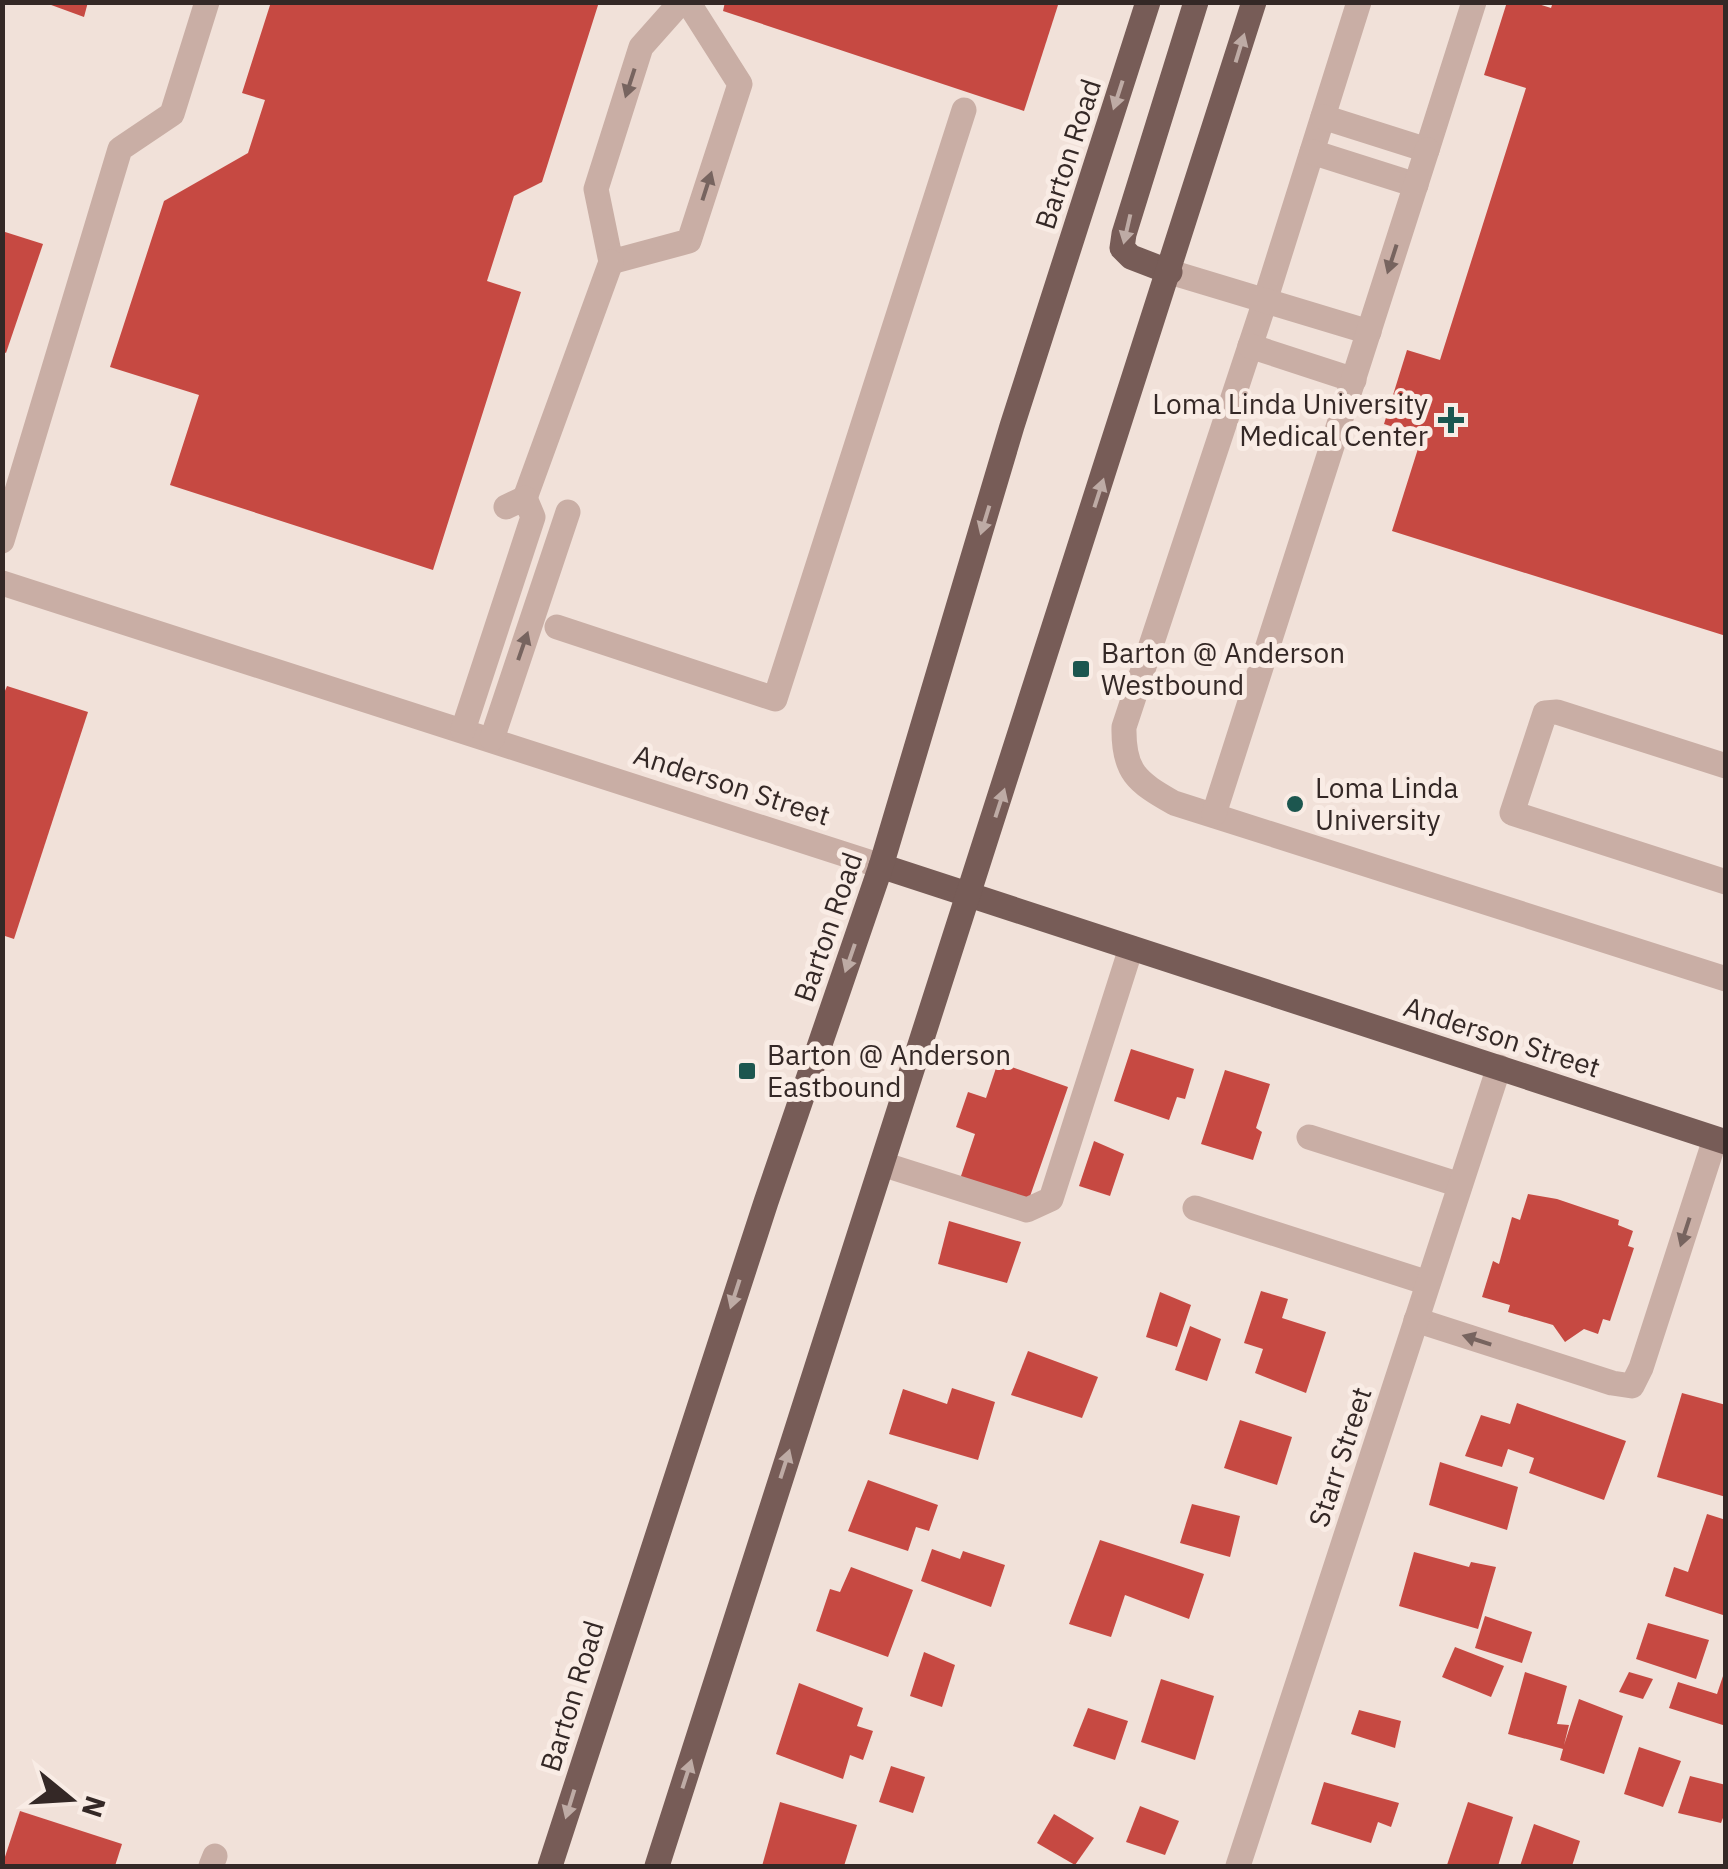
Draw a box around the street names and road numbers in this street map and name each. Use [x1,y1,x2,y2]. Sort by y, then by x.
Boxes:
street label: Barton Road [1026,74,1109,234]
street label: Anderson Street [629,735,835,834]
street label: Barton Road [785,847,870,1007]
street label: Anderson Street [1399,987,1605,1086]
street label: Starr Street [1300,1382,1380,1532]
street label: Barton Road [531,1616,612,1776]

